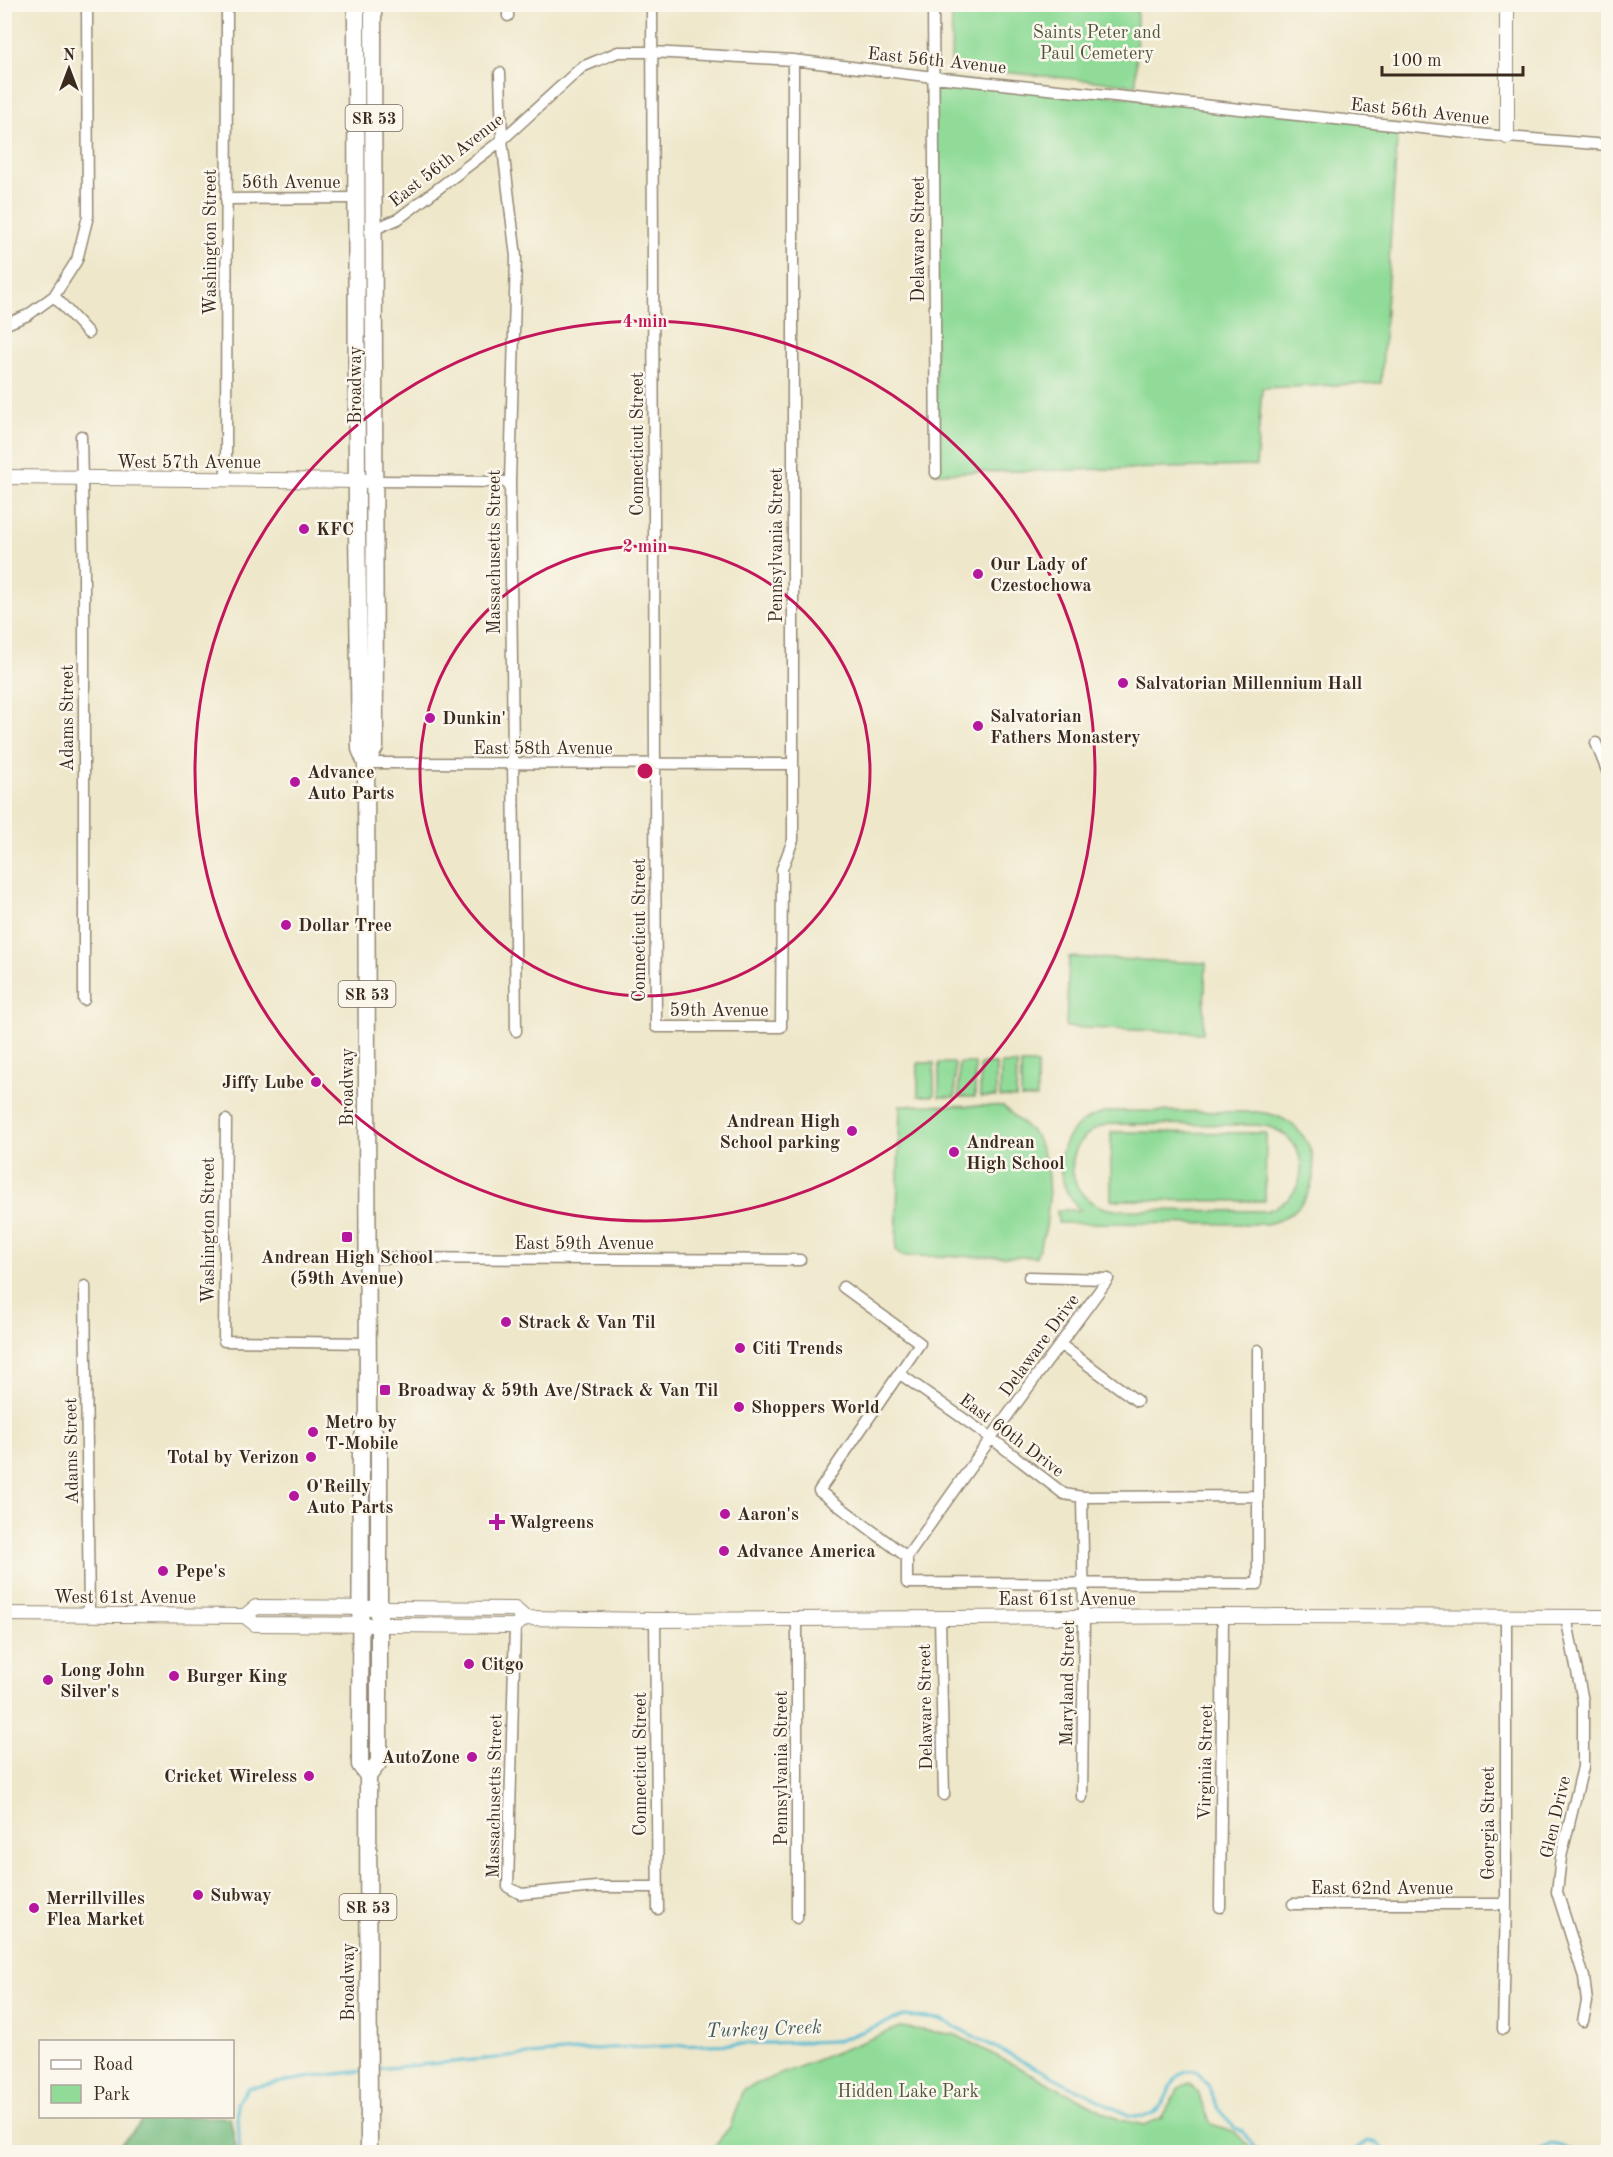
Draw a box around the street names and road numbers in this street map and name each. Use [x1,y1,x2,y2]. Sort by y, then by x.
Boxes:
street label: East 56th Avenue [867,45,1007,77]
street label: East 56th Avenue [1350,96,1490,128]
road number: SR 53 [346,105,403,131]
street label: East 56th Avenue [386,111,507,211]
street label: Washington Street [202,169,220,315]
street label: 56th Avenue [241,174,341,192]
street label: Delaware Street [910,176,928,302]
street label: Broadway [347,345,365,424]
street label: Connecticut Street [629,372,647,516]
street label: West 57th Avenue [117,454,261,472]
street label: Pennsylvania Street [768,467,786,623]
street label: Massachusetts Street [486,470,504,635]
street label: Adams Street [59,665,77,771]
street label: East 58th Avenue [473,740,613,758]
street label: Connecticut Street [631,858,649,1002]
road number: SR 53 [338,981,395,1007]
street label: 59th Avenue [669,1002,769,1020]
street label: Broadway [339,1047,357,1126]
street label: Washington Street [200,1157,218,1303]
street label: East 59th Avenue [514,1235,654,1253]
street label: Delaware Drive [997,1291,1083,1400]
street label: East 60th Drive [956,1391,1067,1481]
street label: Adams Street [62,1397,82,1505]
street label: West 61st Avenue [54,1589,196,1607]
street label: East 61st Avenue [998,1591,1136,1609]
street label: Maryland Street [1058,1620,1078,1746]
street label: Delaware Street [916,1644,936,1770]
street label: Pennsylvania Street [773,1690,791,1846]
street label: Connecticut Street [632,1692,650,1836]
street label: Virginia Street [1196,1704,1216,1820]
street label: Massachusetts Street [485,1713,505,1879]
street label: Georgia Street [1480,1766,1498,1880]
street label: Glen Drive [1538,1774,1574,1860]
street label: East 62nd Avenue [1311,1880,1453,1898]
road number: SR 53 [340,1894,397,1920]
street label: Broadway [340,1942,358,2021]

